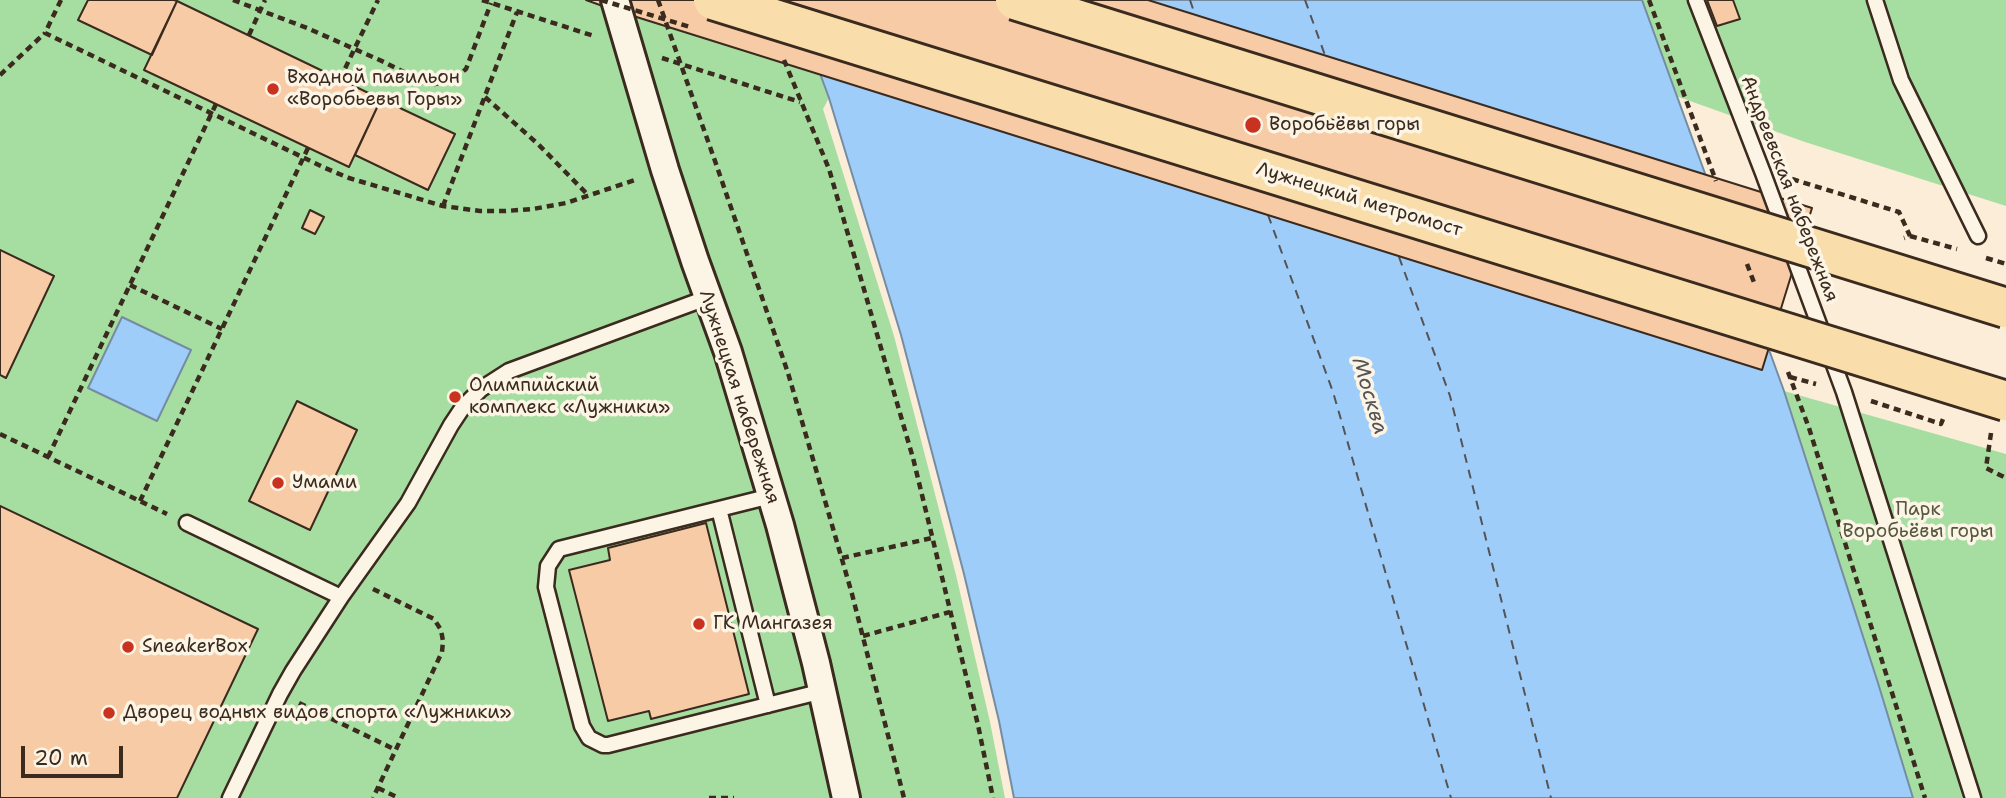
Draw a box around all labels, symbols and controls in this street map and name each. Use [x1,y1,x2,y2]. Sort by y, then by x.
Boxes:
place label: Входной павильон «Воробьевы Горы» [287,67,462,111]
street label: Андреевская набережная [1735,73,1843,305]
marker: Входной павильон «Воробьевы Горы» [265,81,281,97]
place label: Воробьёвы горы [1269,114,1420,136]
marker: Воробьёвы горы [1243,115,1263,135]
street label: Лужнецкий метромост [1253,158,1465,242]
street label: Лужнецкая набережная [694,287,784,507]
water label: Москва [1345,354,1393,438]
place label: Олимпийский комплекс «Лужники» [469,375,670,419]
marker: Олимпийский комплекс «Лужники» [447,389,463,405]
place label: Умами [292,472,357,494]
marker: Умами [270,475,286,491]
park label: Парк Воробьёвы горы [1842,499,1994,543]
place label: ГК Мангазея [713,613,833,635]
marker: ГК Мангазея [691,616,707,632]
place label: SneakerBox [142,636,248,658]
marker: SneakerBox [120,639,136,655]
place label: Дворец водных видов спорта «Лужники» [123,702,512,724]
marker: Дворец водных видов спорта «Лужники» [101,705,117,721]
scale bar [24,732,126,776]
text: 20 m [34,744,88,772]

